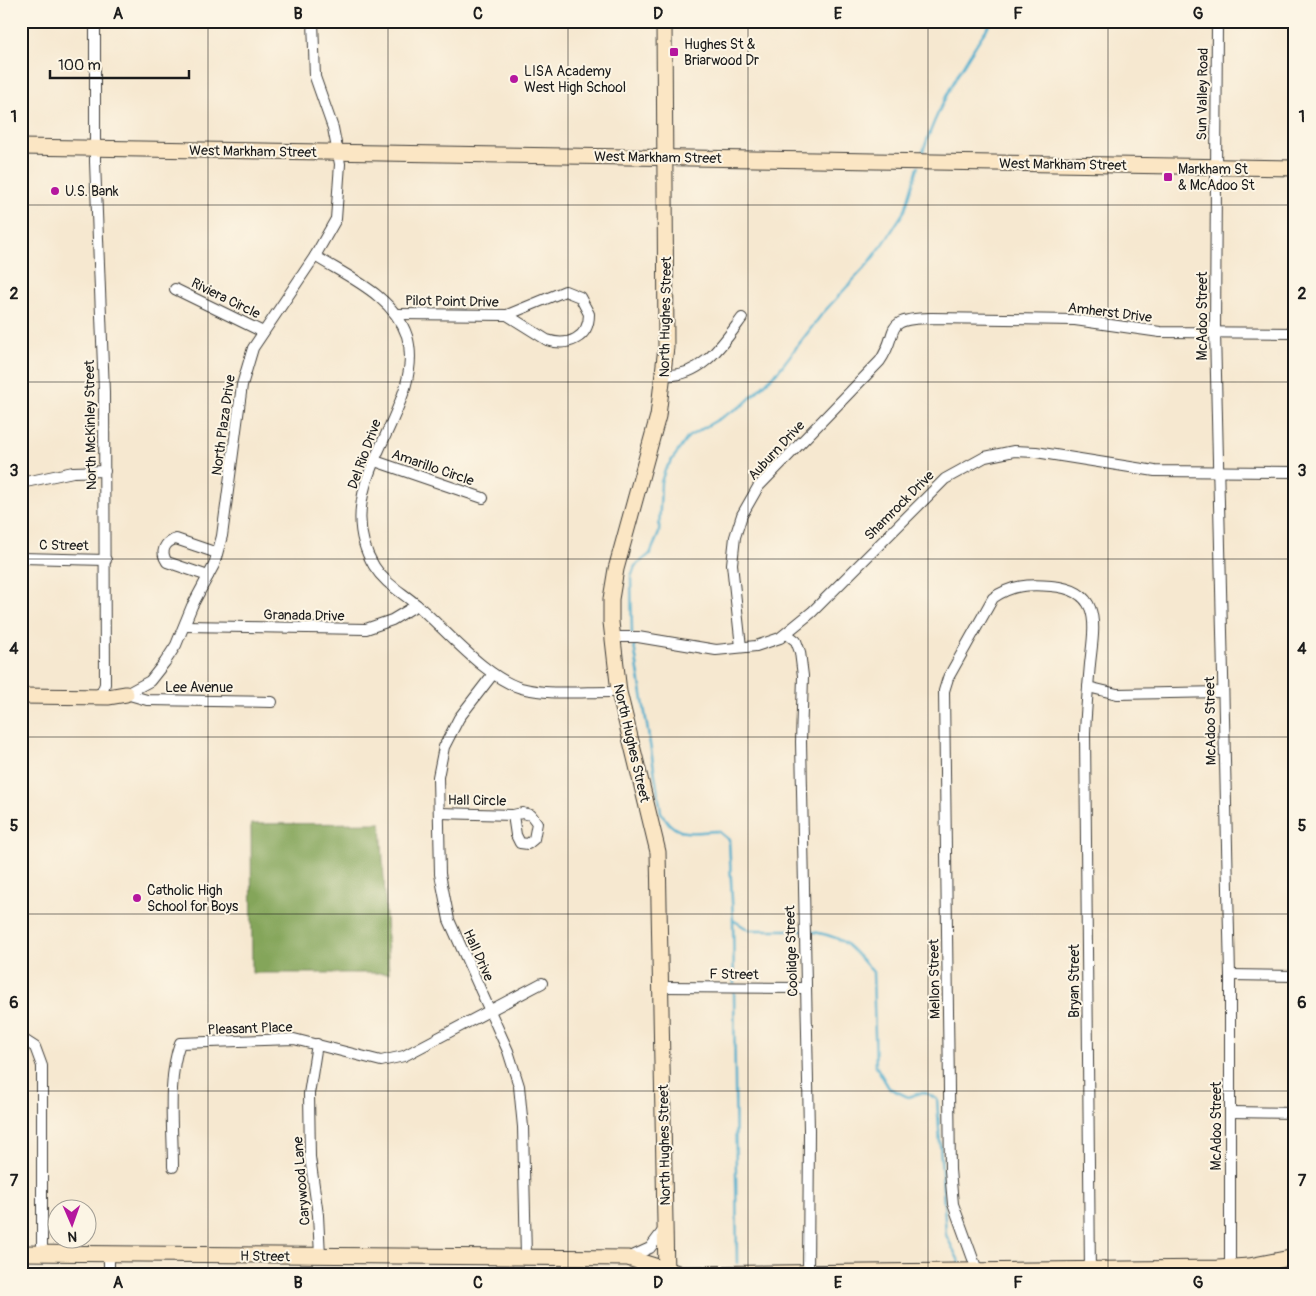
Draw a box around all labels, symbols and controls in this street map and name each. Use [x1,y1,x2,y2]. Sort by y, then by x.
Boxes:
text: A [113,4,124,24]
text: B [293,4,303,24]
text: C [473,4,483,24]
text: D [653,4,663,24]
text: E [834,4,843,24]
text: F [1013,4,1023,24]
text: G [1193,4,1204,24]
place label: Hughes St & Briarwood Dr [684,36,759,69]
marker: Hughes St & Briarwood Dr [668,46,680,58]
street label: Sun Valley Road [1193,47,1212,140]
scale bar [50,48,189,80]
text: 100 m [58,56,101,75]
place label: LISA Academy West High School [524,63,626,96]
marker: LISA Academy West High School [508,73,520,85]
text: 1 [11,107,17,127]
text: 1 [1299,107,1305,127]
street label: West Markham Street [189,142,317,161]
street label: West Markham Street [594,148,722,167]
street label: West Markham Street [999,155,1127,174]
place label: Markham St & McAdoo St [1178,161,1255,194]
marker: Markham St & McAdoo St [1162,171,1174,183]
place label: U.S. Bank [65,183,119,200]
marker: U.S. Bank [49,185,61,197]
street label: North Hughes Street [656,256,675,378]
street label: McAdoo Street [1194,271,1211,360]
street label: Riviera Circle [188,274,263,323]
text: 2 [10,284,19,304]
text: 2 [1298,284,1307,304]
street label: Pilot Point Drive [405,292,499,311]
street label: Amherst Drive [1067,299,1153,326]
street label: North McKinley Street [81,359,100,490]
street label: North Plaza Drive [208,374,239,477]
street label: Del Rio Drive [344,417,385,491]
street label: Auburn Drive [744,417,808,484]
street label: Amarillo Circle [389,445,476,490]
text: 3 [10,461,19,481]
text: 3 [1298,461,1307,481]
street label: Shamrock Drive [861,467,938,544]
street label: C Street [39,537,89,554]
street label: Granada Drive [263,606,345,625]
text: 4 [9,639,19,659]
text: 4 [1297,639,1307,659]
street label: McAdoo Street [1201,676,1220,766]
street label: Lee Avenue [165,679,233,696]
street label: North Hughes Street [610,682,653,804]
street label: Hall Circle [448,791,506,810]
text: 5 [10,816,19,836]
text: 5 [1298,816,1307,836]
place label: Catholic High School for Boys [147,882,239,915]
marker: Catholic High School for Boys [131,892,143,904]
street label: Coolidge Street [781,905,802,997]
street label: Hall Drive [460,927,498,984]
street label: Mellon Street [925,939,944,1019]
street label: Bryan Street [1066,944,1083,1018]
street label: F Street [709,966,759,983]
text: 6 [9,993,19,1013]
text: 6 [1297,993,1307,1013]
street label: Pleasant Place [207,1019,293,1038]
street label: McAdoo Street [1208,1081,1225,1170]
street label: North Hughes Street [655,1084,674,1206]
street label: Carywood Lane [289,1136,314,1226]
text: 7 [10,1171,19,1191]
text: 7 [1298,1171,1307,1191]
north arrow [48,1198,98,1248]
text: N [67,1228,77,1245]
street label: H Street [240,1248,290,1265]
text: A [113,1273,124,1293]
text: B [293,1273,303,1293]
text: C [473,1273,483,1293]
text: D [653,1273,663,1293]
text: E [834,1273,843,1293]
text: F [1013,1273,1023,1293]
text: G [1193,1273,1204,1293]

